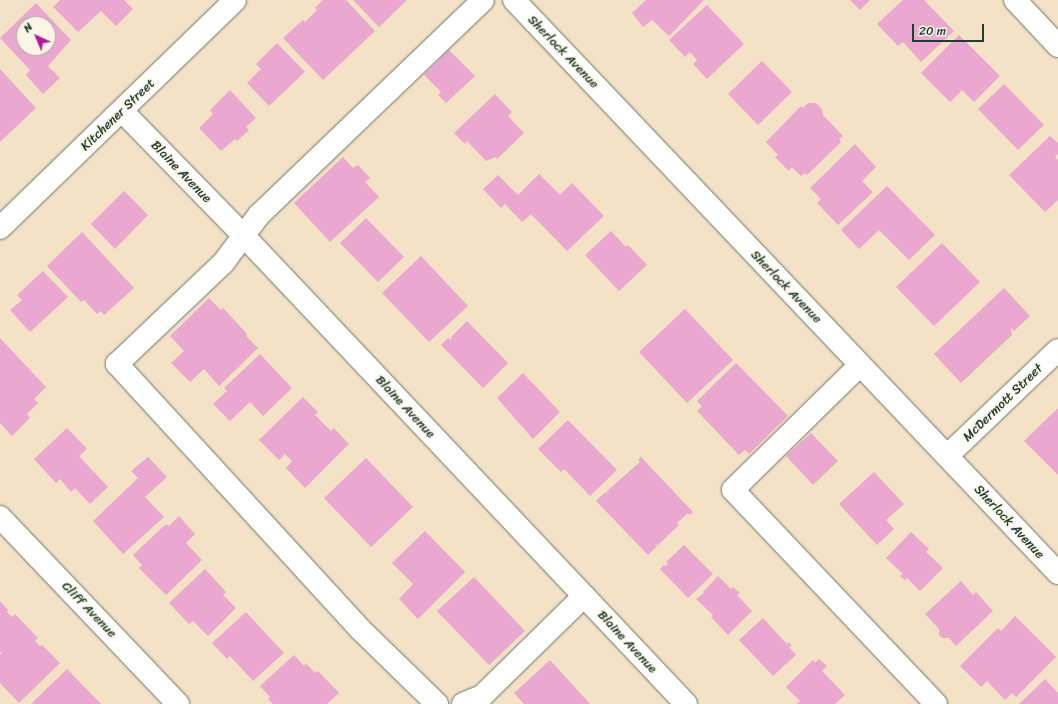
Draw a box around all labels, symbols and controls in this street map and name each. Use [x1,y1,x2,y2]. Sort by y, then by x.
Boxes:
street label: Sherlock Avenue [524,12,602,92]
north arrow [16,16,56,56]
scale bar [914,16,986,42]
text: N [19,18,37,37]
text: 20 m [919,20,946,42]
street label: Kitchener Street [78,76,158,154]
street label: Blaine Avenue [148,138,214,206]
street label: Sherlock Avenue [747,247,825,327]
street label: McDermott Street [960,361,1046,445]
street label: Blaine Avenue [372,372,438,442]
street label: Sherlock Avenue [971,482,1047,562]
street label: Cliff Avenue [58,579,120,641]
street label: Blaine Avenue [594,607,660,677]

